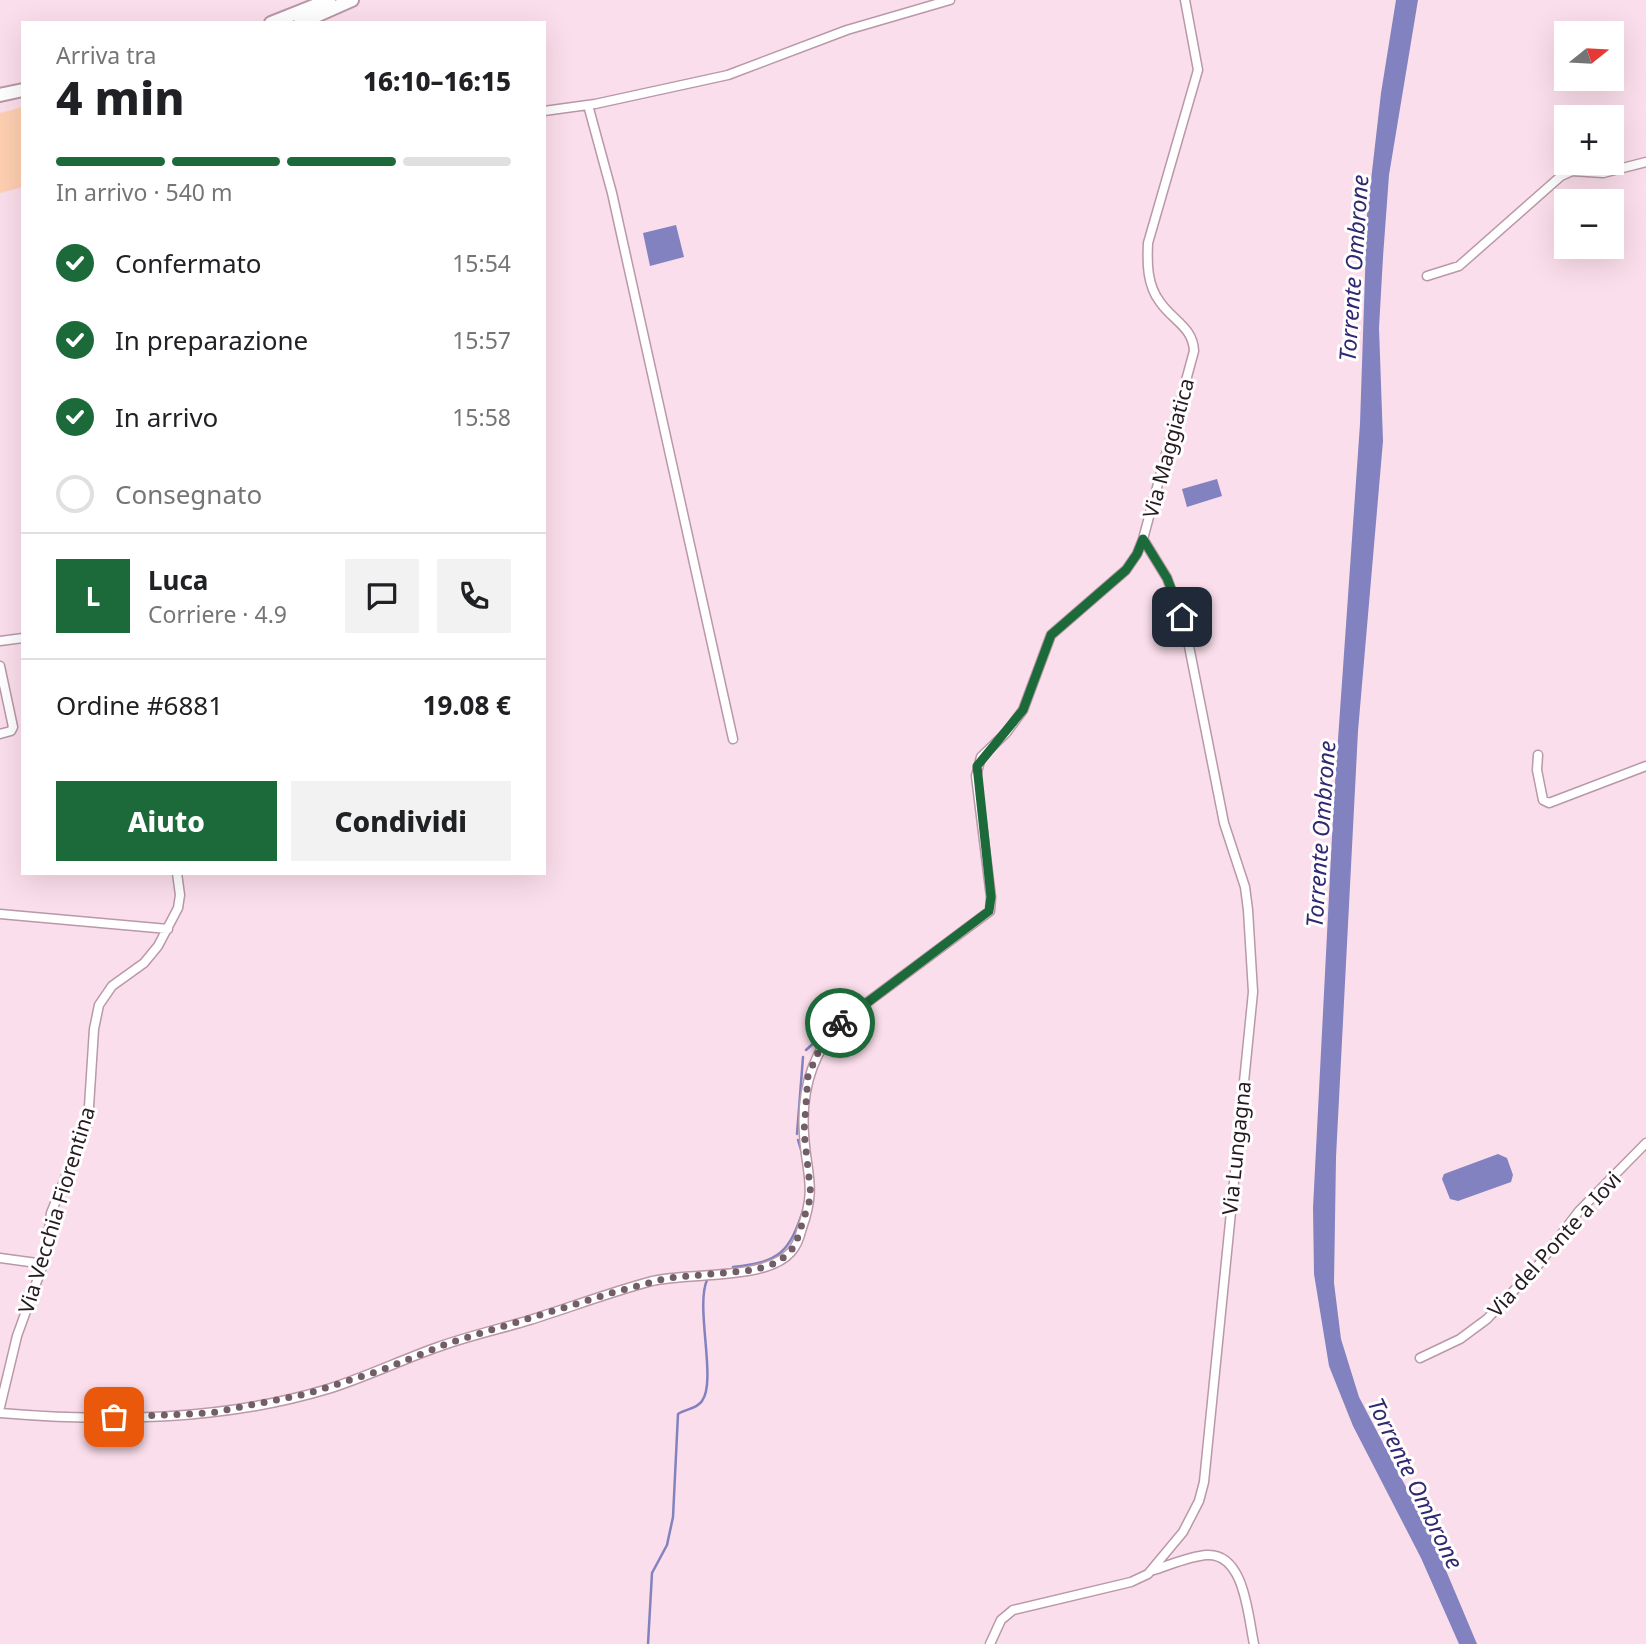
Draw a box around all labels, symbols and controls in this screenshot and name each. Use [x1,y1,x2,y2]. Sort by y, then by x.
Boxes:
north arrow [1554,21,1624,91]
map controls [1554,21,1624,259]
text: Arriva tra [56,39,156,71]
text: 16:10–16:15 [363,63,511,99]
text: 4 min [56,66,185,128]
button: + [1554,105,1624,175]
water label: Torrente Ombrone [1331,174,1375,362]
text: In arrivo · 540 m [56,176,233,208]
button: − [1554,189,1624,259]
icon: check [56,244,94,282]
text: Confermato [115,245,262,281]
text: 15:54 [452,247,511,279]
icon: check [56,321,94,359]
text: In preparazione [115,322,308,358]
text: 15:57 [452,324,511,356]
street label: Via Maggiatica [1136,375,1200,521]
icon: check [56,398,94,436]
text: In arrivo [115,399,218,435]
text: 15:58 [452,401,511,433]
text: Consegnato [115,476,262,512]
button: chat [345,559,419,633]
button: phone [437,559,511,633]
text: Luca [148,562,208,598]
text: L [86,578,100,614]
pin [1152,587,1212,647]
text: Corriere · 4.9 [148,598,287,630]
icon: home [1163,598,1201,636]
text: Ordine #6881 [56,687,223,723]
text: 19.08 € [423,687,511,723]
water label: Torrente Ombrone [1298,740,1342,928]
button: Aiuto [56,781,277,861]
button: Condividi [291,781,511,861]
courier [805,988,875,1058]
icon: bike [821,1004,859,1042]
street label: Via Lungagna [1215,1080,1257,1216]
street label: Via Vecchia Fiorentina [11,1103,101,1317]
street label: Via del Ponte a Iovi [1481,1165,1627,1323]
pin [84,1387,144,1447]
water label: Torrente Ombrone [1361,1392,1471,1574]
icon: bag [95,1398,133,1436]

